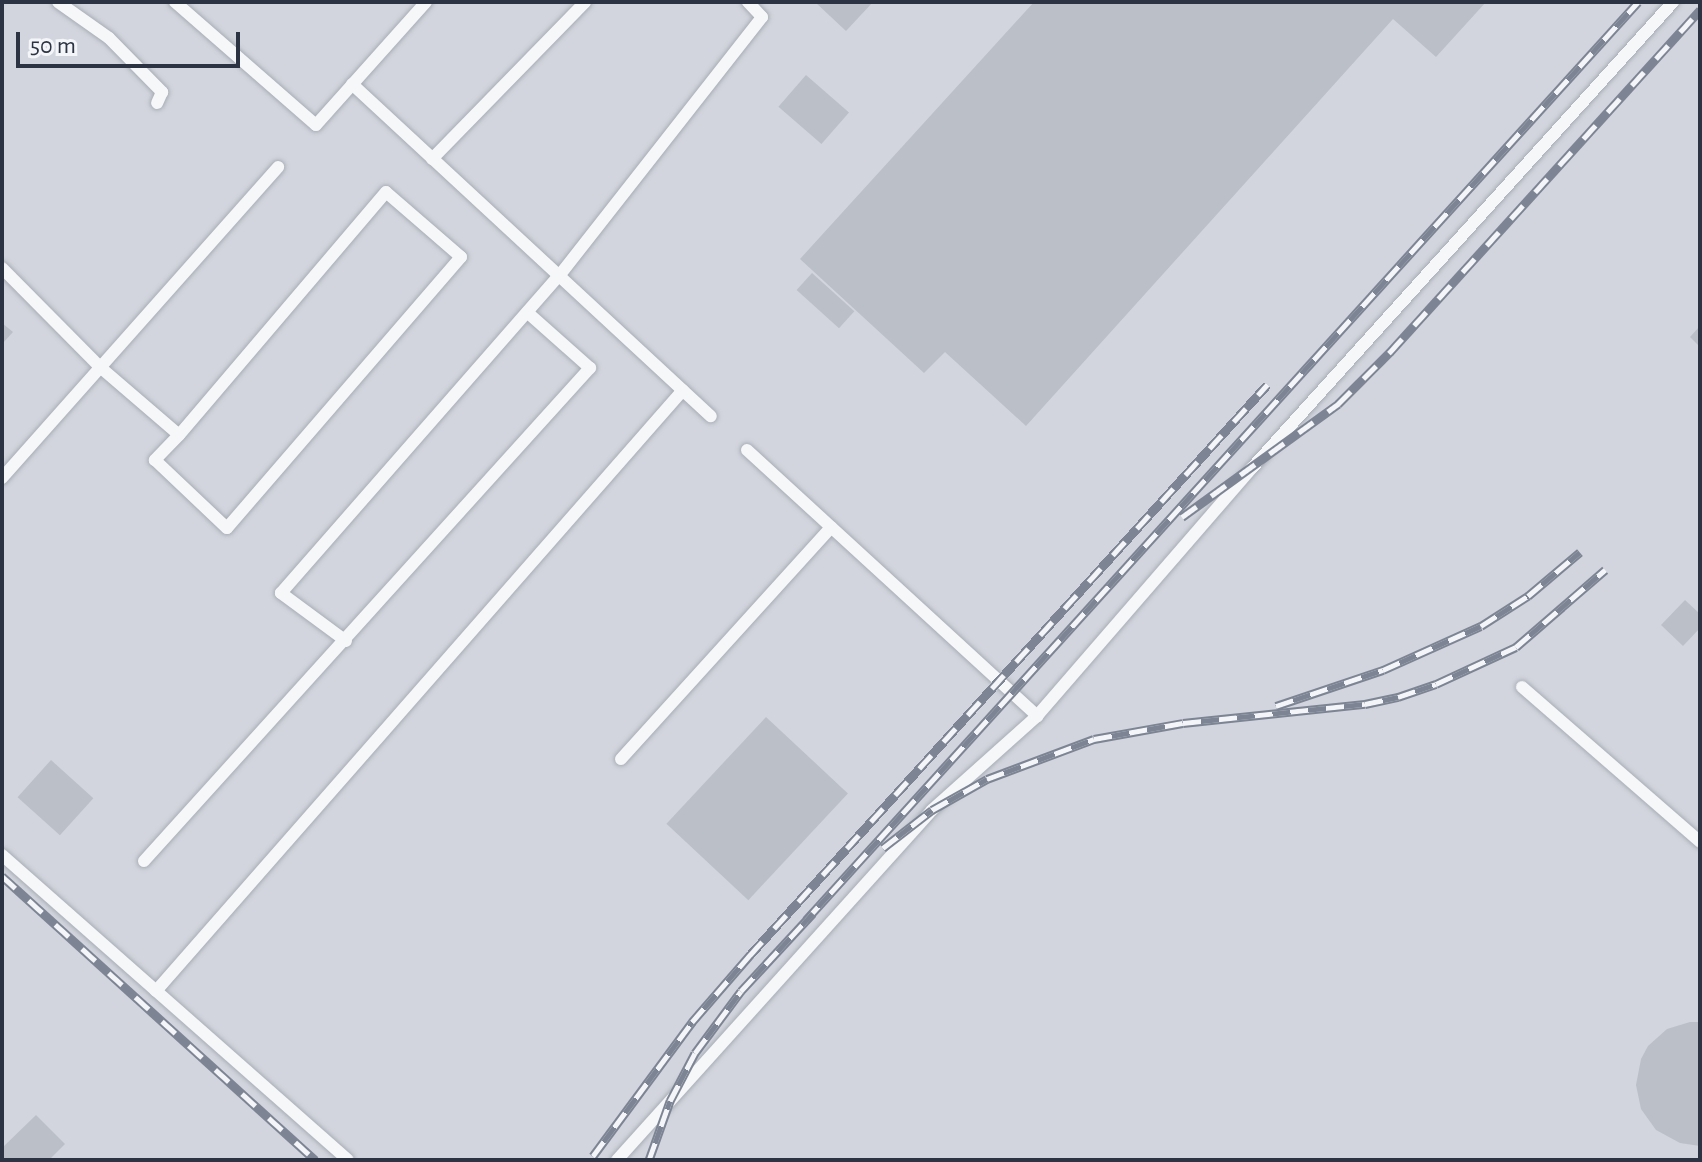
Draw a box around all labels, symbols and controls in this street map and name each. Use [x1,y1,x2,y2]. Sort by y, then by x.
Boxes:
scale bar [20,16,244,66]
text: 50 m [30,34,76,58]

